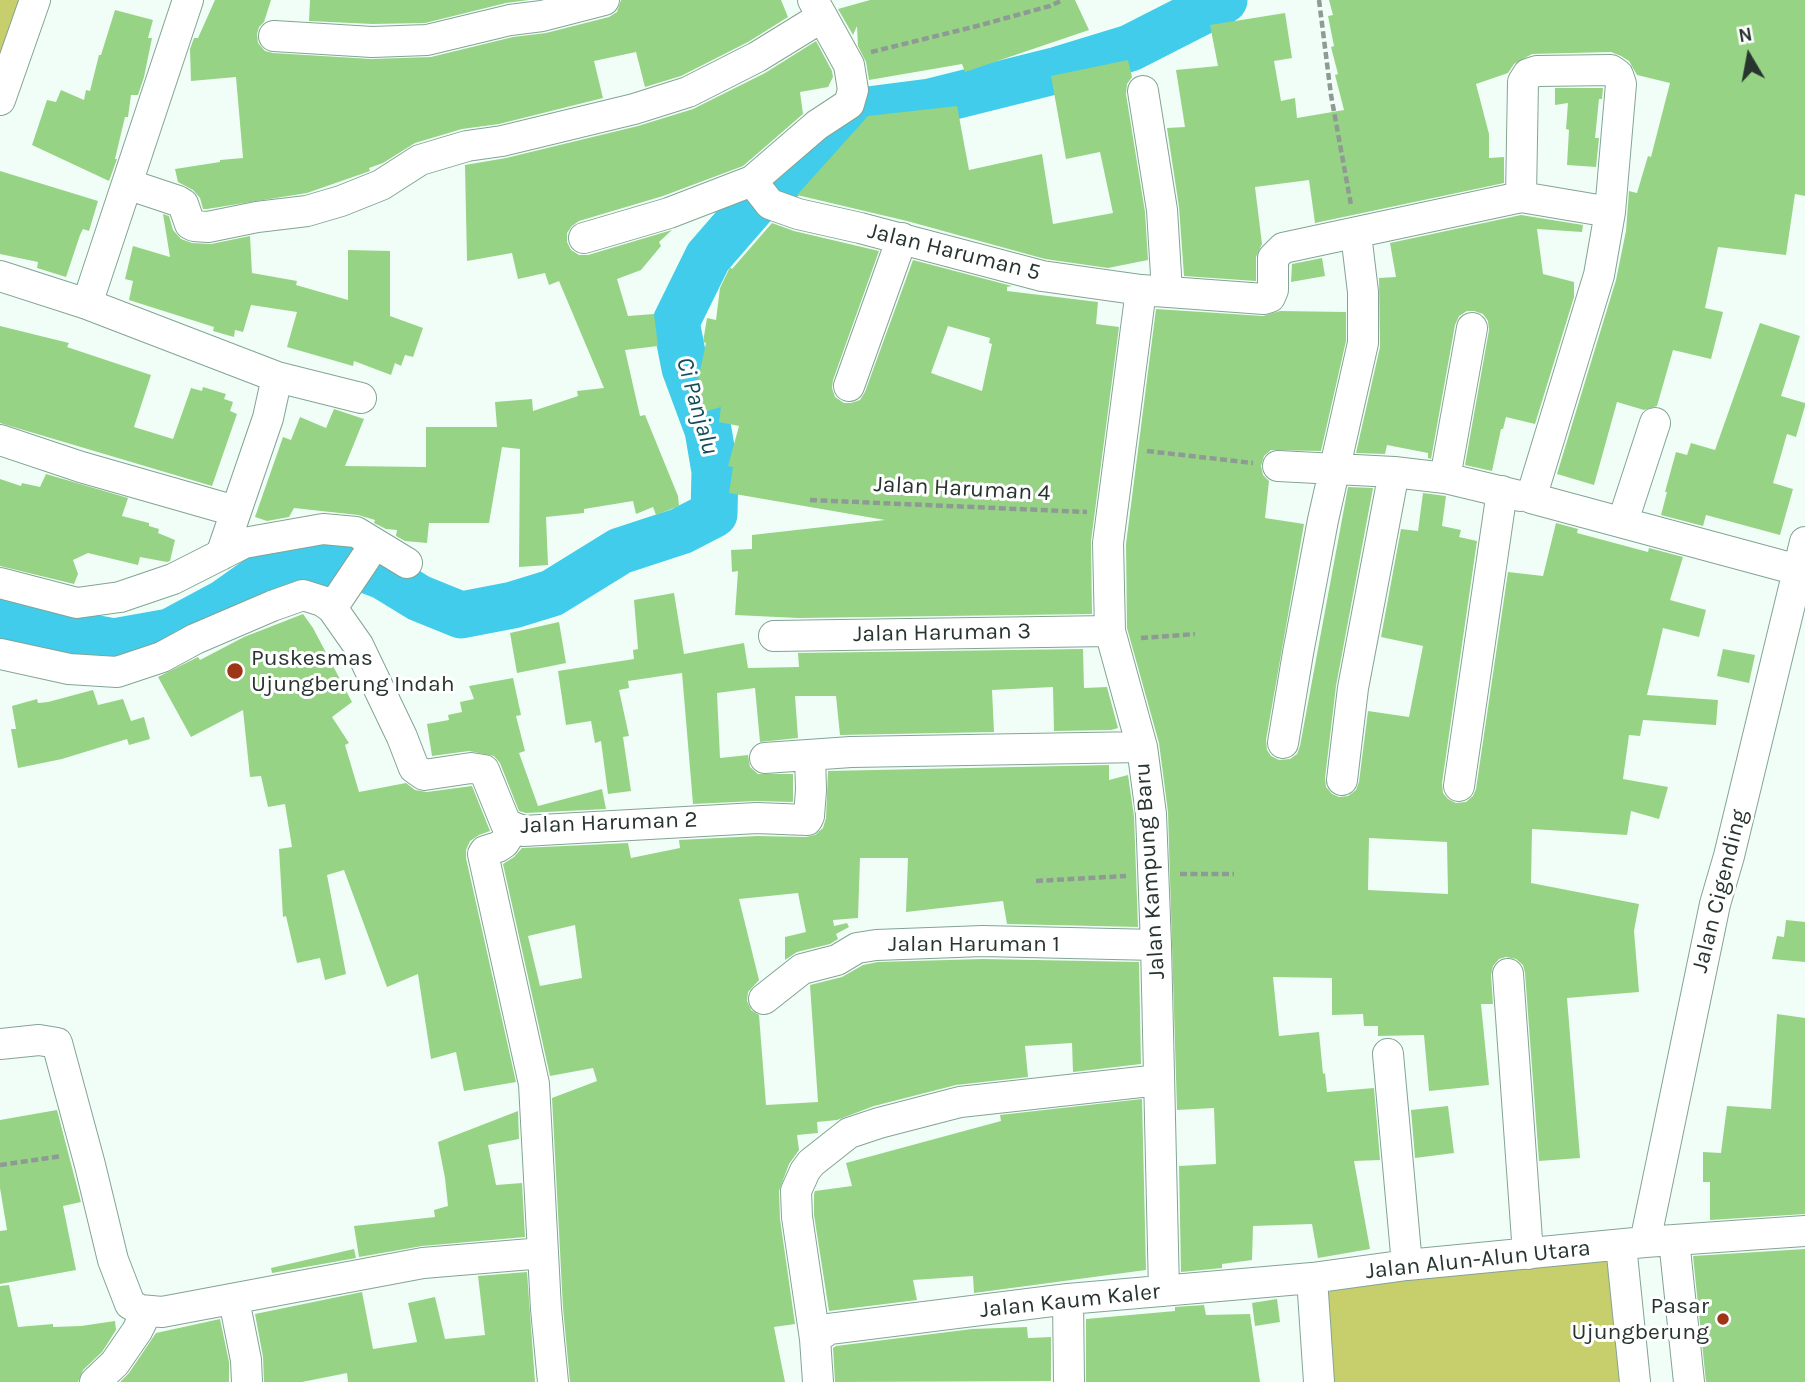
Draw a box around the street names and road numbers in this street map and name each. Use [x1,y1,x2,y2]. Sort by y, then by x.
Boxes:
street label: Jalan Haruman 5 [865,217,1043,287]
street label: Jalan Haruman 4 [873,471,1051,507]
street label: Jalan Haruman 3 [853,618,1031,648]
street label: Jalan Kampung Baru [1129,762,1171,980]
street label: Jalan Haruman 2 [520,806,698,840]
street label: Jalan Cigending [1686,806,1754,976]
street label: Jalan Haruman 1 [888,930,1060,958]
street label: Jalan Alun-Alun Utara [1364,1234,1592,1286]
street label: Jalan Kaum Kaler [978,1278,1162,1324]

